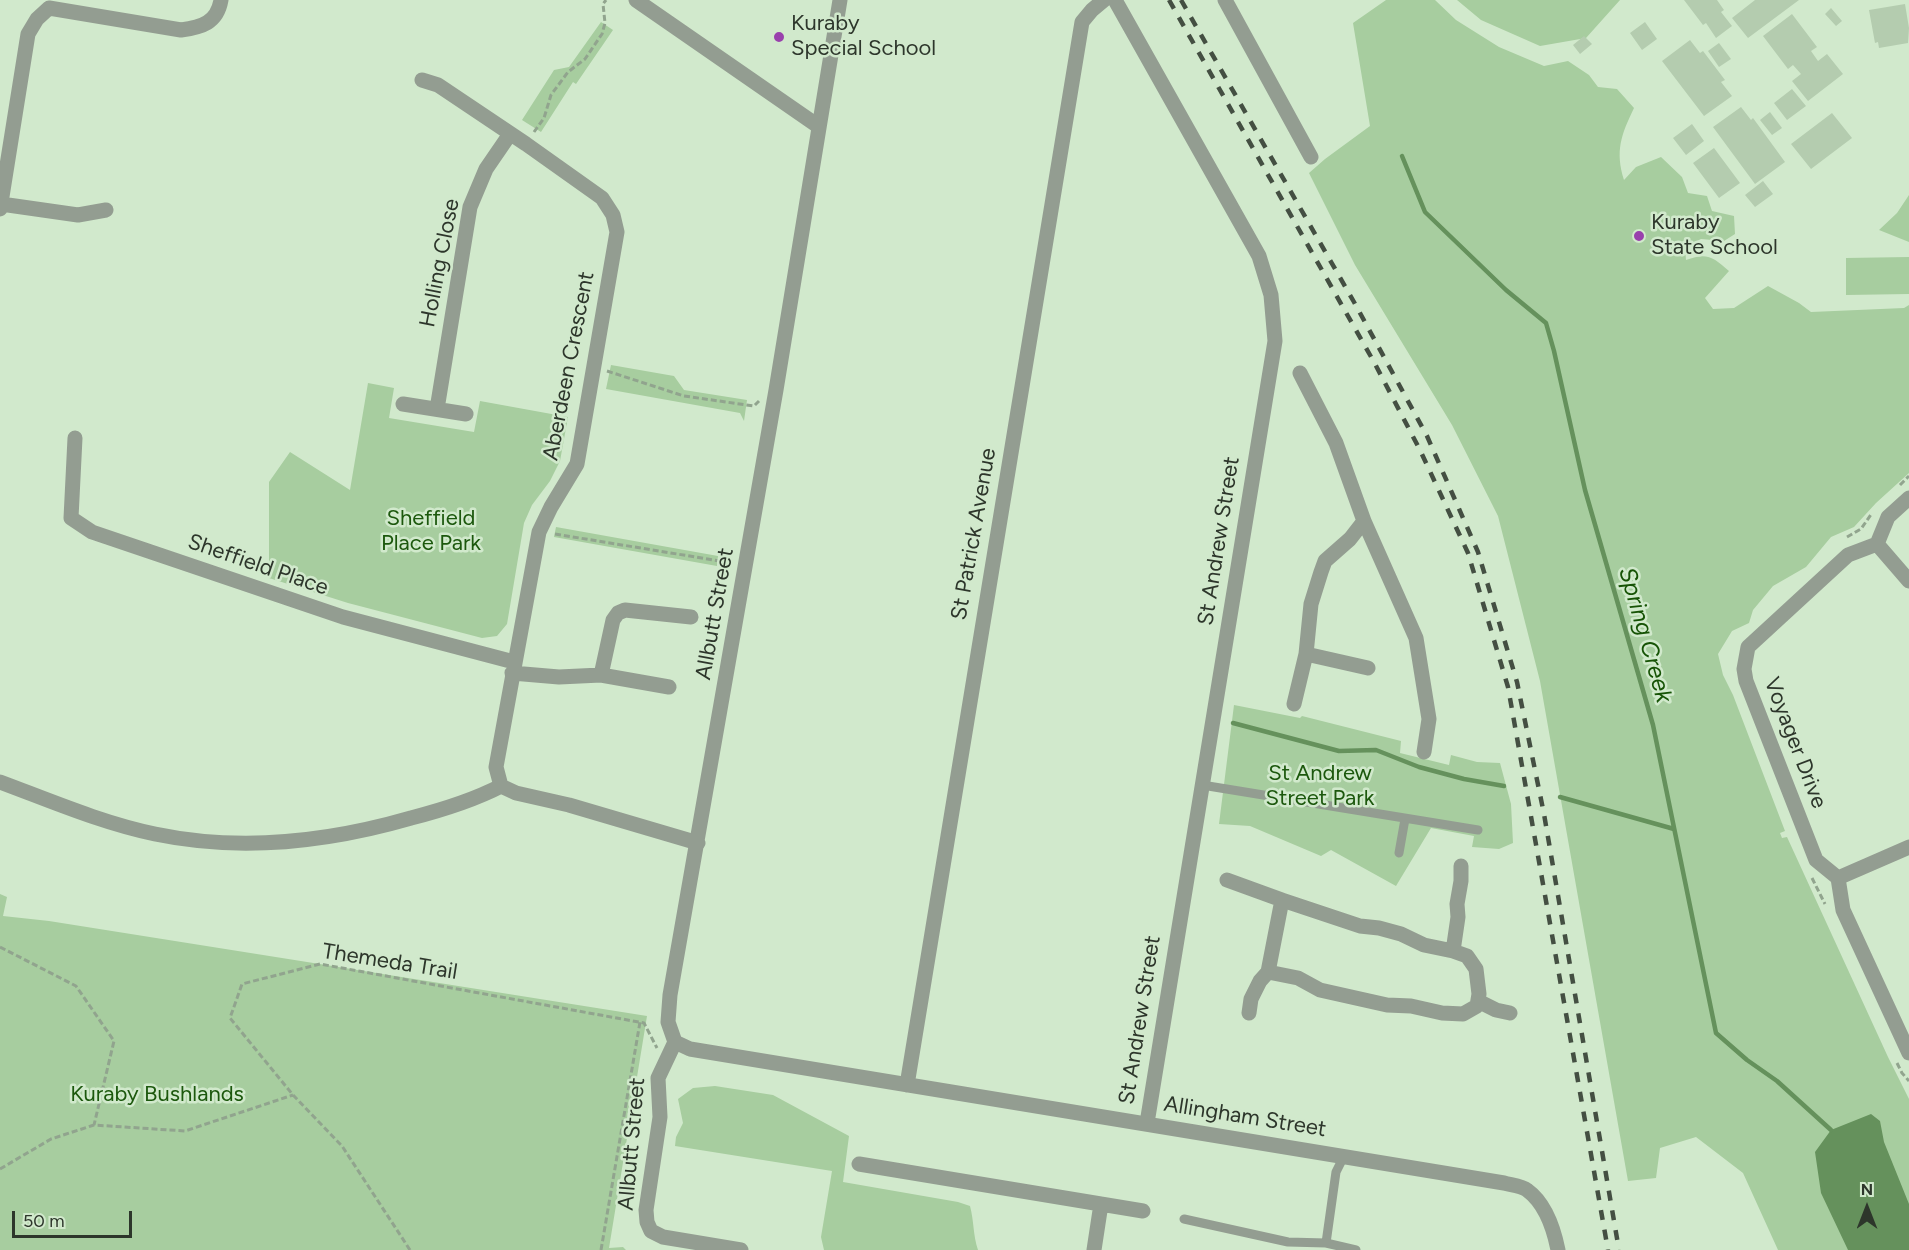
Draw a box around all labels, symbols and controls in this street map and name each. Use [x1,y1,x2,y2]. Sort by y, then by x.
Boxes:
place label: Kuraby Special School [791,11,936,62]
marker: Kuraby Special School [772,30,786,44]
street label: Holling Close [415,196,465,330]
place label: Kuraby State School [1651,210,1778,262]
marker: Kuraby State School [1632,229,1646,243]
street label: Aberdeen Crescent [538,269,600,463]
street label: St Patrick Avenue [946,446,1002,622]
street label: St Andrew Street [1193,455,1245,627]
park label: Sheffield Place Park [381,506,481,558]
street label: Sheffield Place [184,529,332,601]
street label: Allbutt Street [690,546,740,682]
water label: Spring Creek [1612,564,1678,706]
street label: Voyager Drive [1758,674,1832,812]
park label: St Andrew Street Park [1266,761,1374,812]
street label: St Andrew Street [1114,934,1166,1106]
street label: Themeda Trail [321,938,459,986]
street label: Allbutt Street [613,1076,651,1212]
park label: Kuraby Bushlands [70,1082,244,1108]
street label: Allingham Street [1162,1091,1328,1143]
north arrow [1837,1178,1897,1238]
text: N [1861,1180,1873,1199]
scale bar [15,1199,135,1237]
text: 50 m [23,1210,65,1232]

